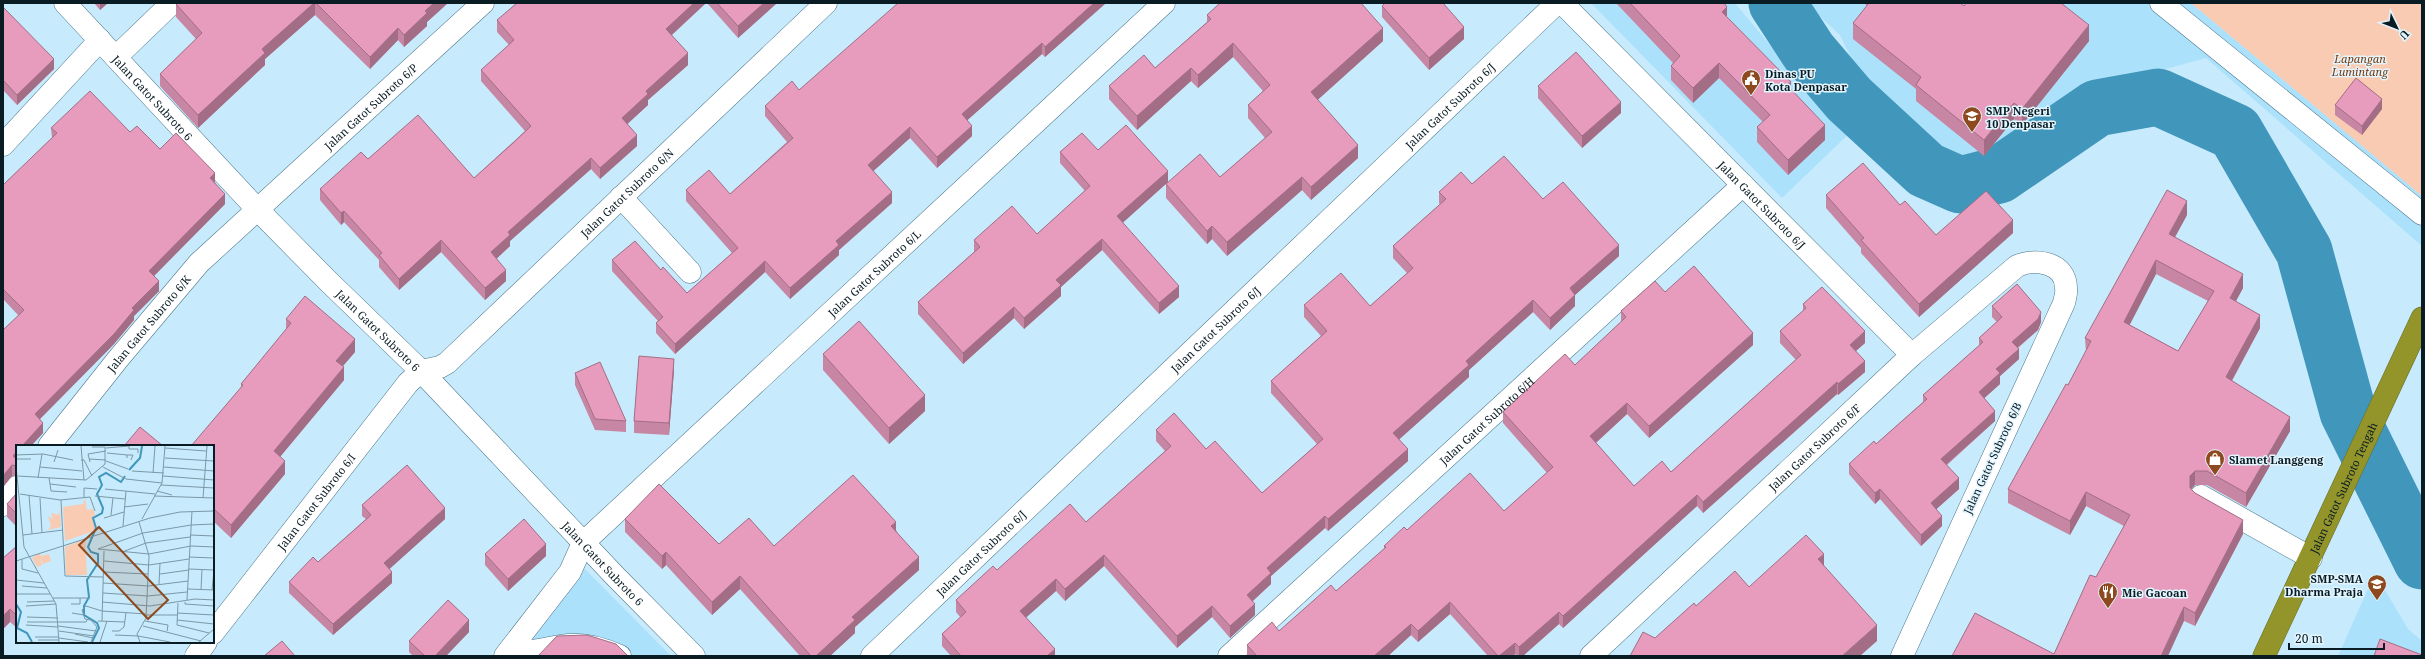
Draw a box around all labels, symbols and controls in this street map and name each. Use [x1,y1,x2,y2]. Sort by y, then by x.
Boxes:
north arrow [2377,8,2417,48]
text: U [2396,27,2413,44]
street label: Jalan Gatot Subroto 6 [109,51,196,143]
park label: Lapangan Lumintang [2331,51,2389,79]
street label: Jalan Gatot Subroto 6/P [320,59,420,153]
street label: Jalan Gatot Subroto 6/J [1401,59,1498,152]
place label: Dinas PU Kota Denpasar [1765,66,1847,94]
public building icon: Dinas PU Kota Denpasar [1740,68,1762,96]
place label: SMP Negeri 10 Denpasar [1986,103,2055,131]
school or university icon: SMP Negeri 10 Denpasar [1961,105,1983,133]
street label: Jalan Gatot Subroto 6/N [576,144,677,241]
street label: Jalan Gatot Subroto 6/J [1714,156,1809,252]
street label: Jalan Gatot Subroto 6/L [824,226,923,320]
street label: Jalan Gatot Subroto 6/K [103,271,194,376]
street label: Jalan Gatot Subroto 6/J [1166,283,1263,376]
street label: Jalan Gatot Subroto 6 [333,285,424,374]
street label: Jalan Gatot Subroto 6/H [1435,373,1537,468]
street label: Jalan Gatot Subroto 6/F [1764,399,1864,494]
street label: Jalan Gatot Subroto 6/B [1959,400,2024,517]
street label: Jalan Gatot Subroto Tengah [2305,419,2380,557]
inset map [16,445,214,643]
shop icon: Slamet Langgeng [2204,448,2226,476]
street label: Jalan Gatot Subroto 6/I [273,450,358,553]
place label: Slamet Langgeng [2229,452,2324,467]
street label: Jalan Gatot Subroto 6/J [932,506,1029,599]
street label: Jalan Gatot Subroto 6 [559,517,647,609]
place label: SMP-SMA Dharma Praja [2285,571,2364,599]
school or university icon: SMP-SMA Dharma Praja [2366,573,2388,601]
restaurant icon: Mie Gacoan [2097,581,2119,609]
place label: Mie Gacoan [2122,585,2188,600]
scale bar [2289,625,2384,651]
text: 20 m [2295,630,2323,647]

